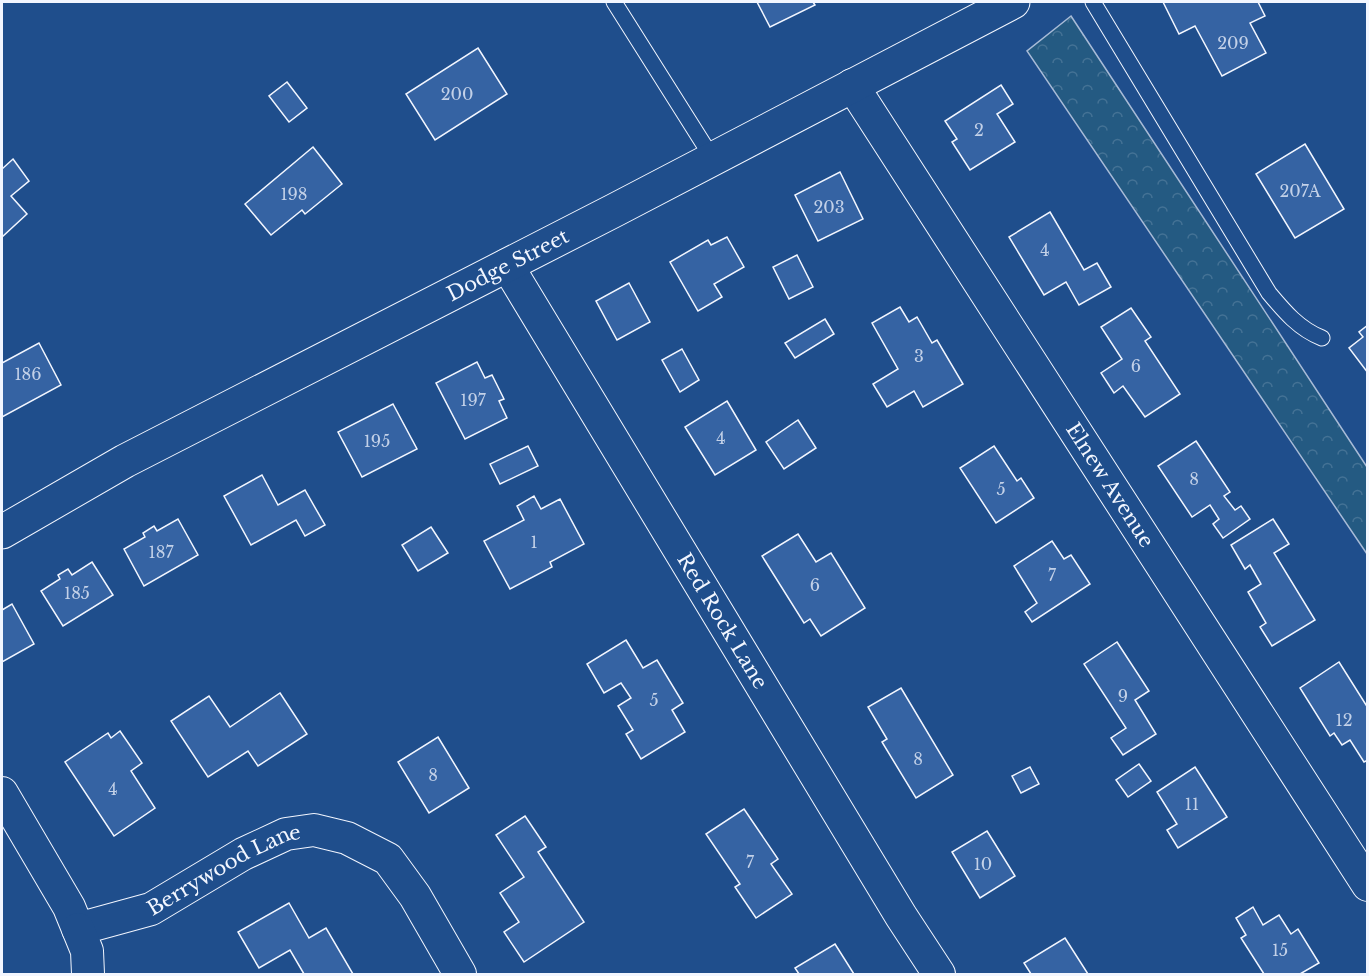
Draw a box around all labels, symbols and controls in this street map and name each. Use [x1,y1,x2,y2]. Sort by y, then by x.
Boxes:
house number: 209 [1217,33,1249,53]
house number: 200 [441,84,473,104]
house number: 2 [974,120,984,140]
house number: 207A [1279,181,1321,201]
house number: 198 [280,184,308,204]
house number: 203 [813,197,845,217]
street label: Dodge Street [443,224,573,306]
house number: 4 [1040,240,1050,260]
house number: 3 [914,346,924,366]
house number: 6 [1131,356,1141,376]
house number: 186 [14,364,42,384]
house number: 197 [460,390,487,410]
street label: Elnew Avenue [1061,418,1159,552]
house number: 4 [716,428,726,448]
house number: 195 [364,431,390,451]
house number: 8 [1189,469,1199,489]
house number: 5 [996,479,1006,499]
house number: 1 [530,532,538,552]
house number: 187 [149,542,174,562]
street label: Red Rock Lane [672,549,773,693]
house number: 7 [1048,565,1057,585]
house number: 6 [810,575,820,595]
house number: 185 [64,583,90,603]
house number: 9 [1118,686,1128,706]
house number: 5 [649,690,659,710]
house number: 12 [1336,710,1353,730]
house number: 8 [913,749,923,769]
house number: 8 [428,765,438,785]
house number: 4 [108,779,118,799]
house number: 11 [1185,794,1199,814]
street label: Berrywood Lane [143,820,302,921]
house number: 7 [746,852,755,872]
house number: 10 [974,854,992,874]
house number: 15 [1272,940,1288,960]

